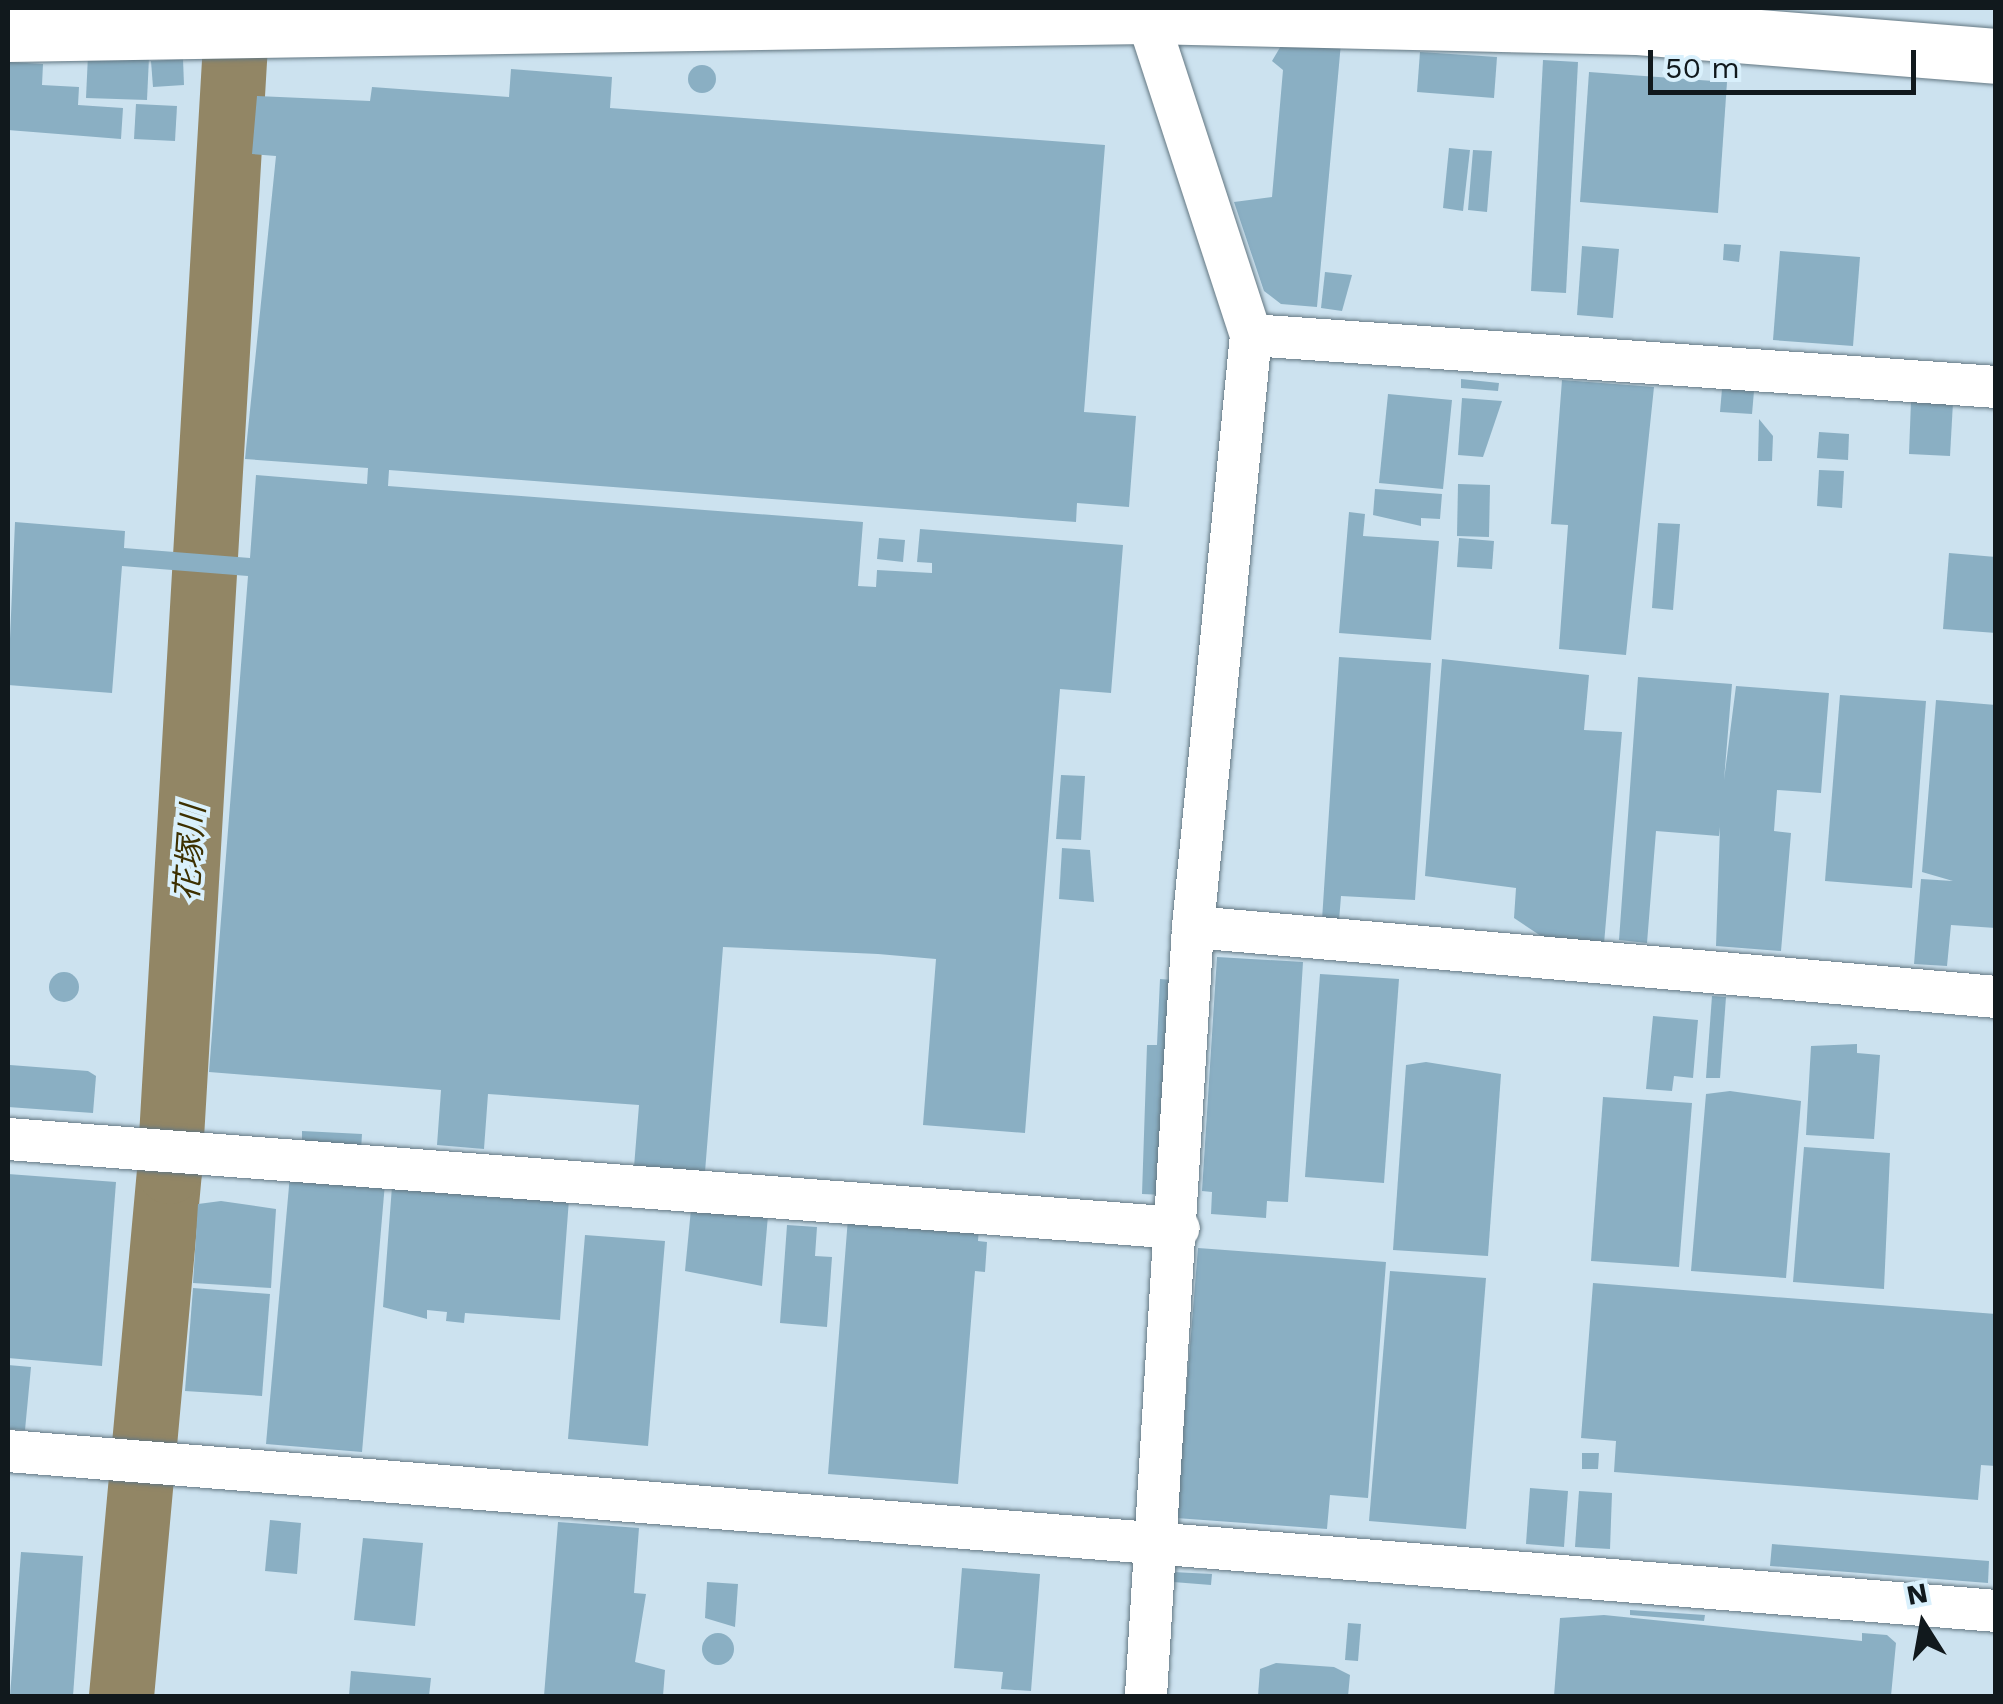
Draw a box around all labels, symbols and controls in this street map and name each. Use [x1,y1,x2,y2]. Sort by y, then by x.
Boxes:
scale bar [1653,30,1920,92]
text: 50 m [1665,50,1740,85]
water label: 花塚川 [167,804,213,902]
north arrow [1873,1574,1973,1674]
text: N [1904,1576,1931,1612]

